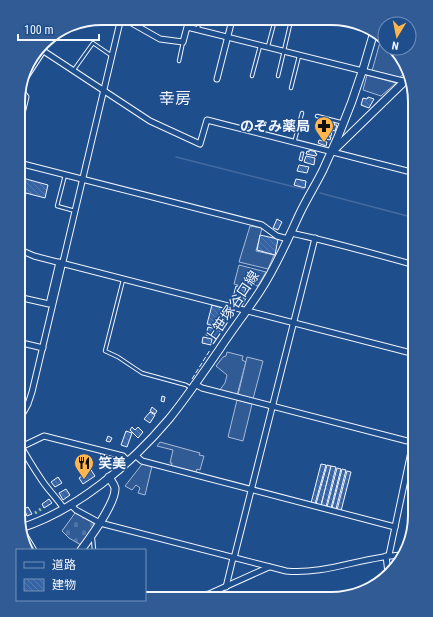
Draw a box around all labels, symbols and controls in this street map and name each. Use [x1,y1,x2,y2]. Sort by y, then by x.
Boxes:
scale bar [18,16,99,42]
north arrow [377,16,417,56]
text: 100 m [24,23,54,37]
text: N [391,38,400,52]
district label: 幸房 [159,89,191,108]
pharmacy icon: のぞみ薬局 [313,115,335,143]
place label: のぞみ薬局 [240,118,310,134]
street label: 上笹塚谷口線 [202,268,262,346]
restaurant icon: 笑美 [73,452,95,480]
place label: 笑美 [98,455,126,471]
legend [16,549,146,601]
text: 道路 [52,558,76,572]
text: 建物 [52,578,76,592]

